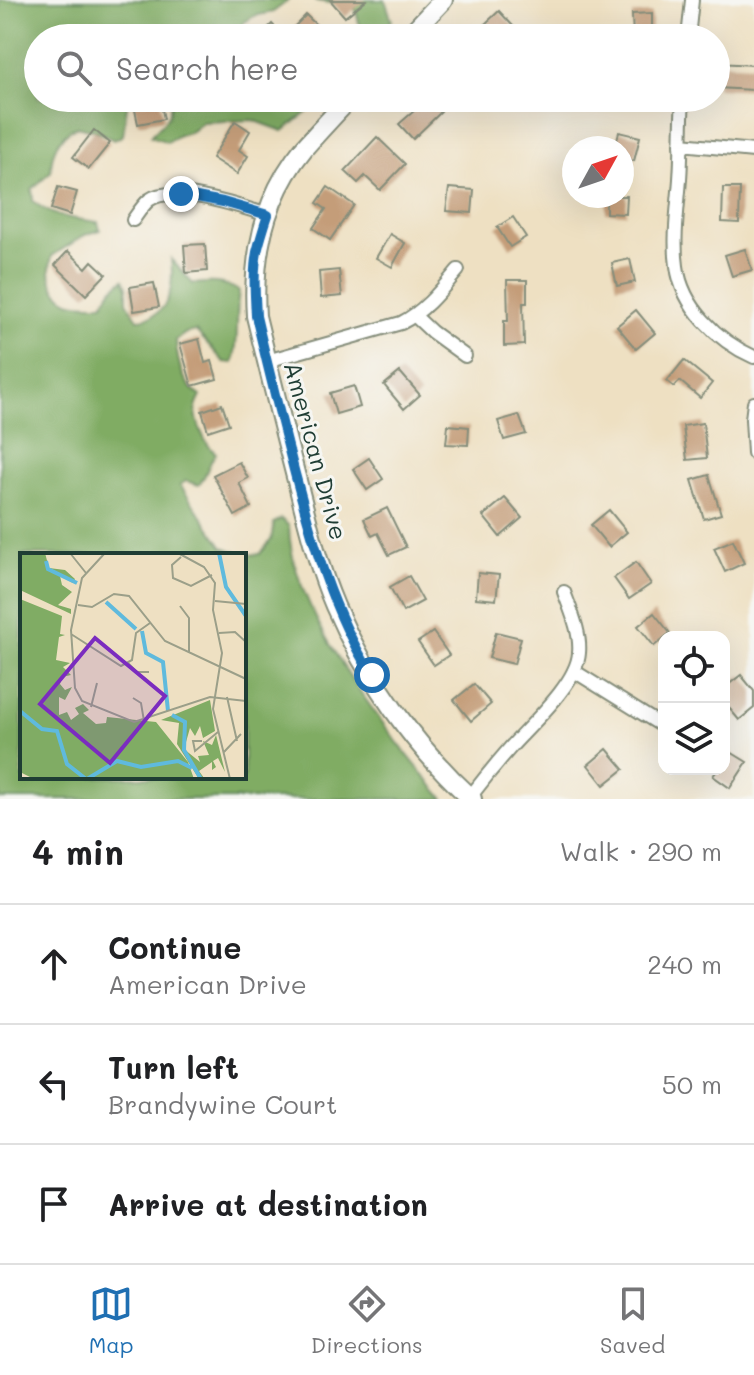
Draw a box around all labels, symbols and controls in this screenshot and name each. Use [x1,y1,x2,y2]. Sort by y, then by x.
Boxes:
search box [24,24,730,112]
icon: search [52,46,96,90]
text: Search here [116,48,299,88]
north arrow [562,136,634,208]
route end [163,176,199,212]
street label: American Drive [278,358,355,543]
inset map [20,553,246,779]
map controls [658,631,730,775]
button: locate [658,631,730,703]
route start [354,657,390,693]
button: layers [658,703,730,775]
text: 4 min [32,829,124,874]
text: Walk · 290 m [560,834,722,868]
text: Continue [108,927,241,967]
icon: ahead [32,942,76,986]
text: 240 m [647,947,722,981]
text: American Drive [108,967,307,1001]
text: Turn left [108,1047,239,1087]
icon: left [32,1062,76,1106]
text: 50 m [662,1067,722,1101]
text: Brandywine Court [108,1087,338,1121]
icon: arrive [32,1182,76,1226]
text: Arrive at destination [108,1184,428,1224]
tab: Map [89,1282,134,1359]
tab: Directions [311,1282,423,1359]
tab: Saved [600,1282,665,1359]

